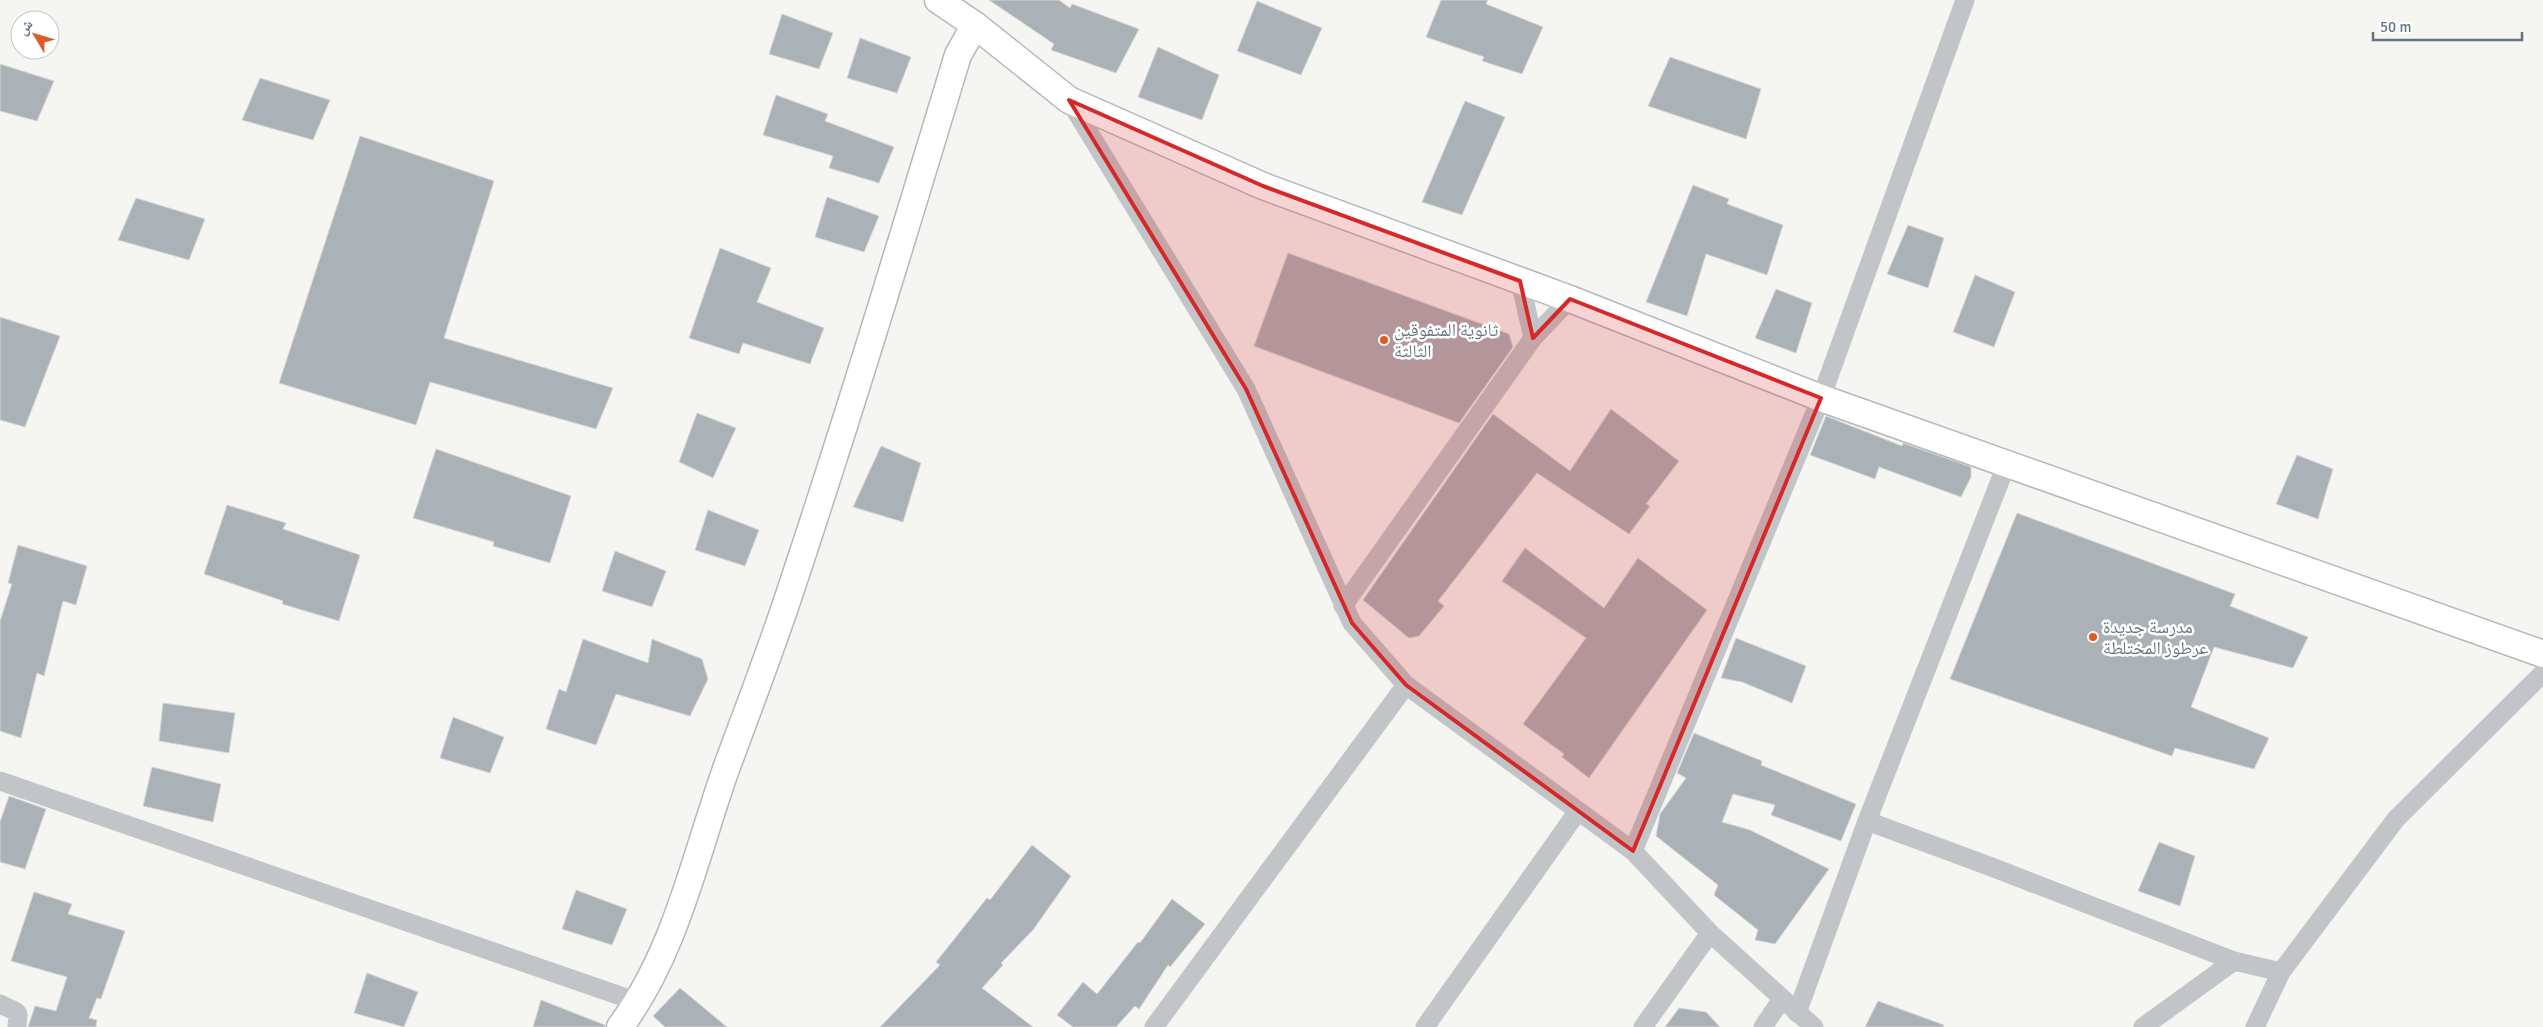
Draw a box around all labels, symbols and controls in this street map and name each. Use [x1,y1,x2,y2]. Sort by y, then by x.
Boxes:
north arrow [10,10,60,60]
scale bar [2373,10,2522,42]
text: ش [14,16,37,38]
text: 50 m [2380,18,2411,36]
place label: ثانوية المتفوقين الثالثة [1394,319,1498,362]
marker: ثانوية المتفوقين الثالثة [1378,334,1390,346]
place label: مدرسة جديدة عرطوز المختلطة [2103,616,2208,659]
marker: مدرسة جديدة عرطوز المختلطة [2087,631,2099,643]

